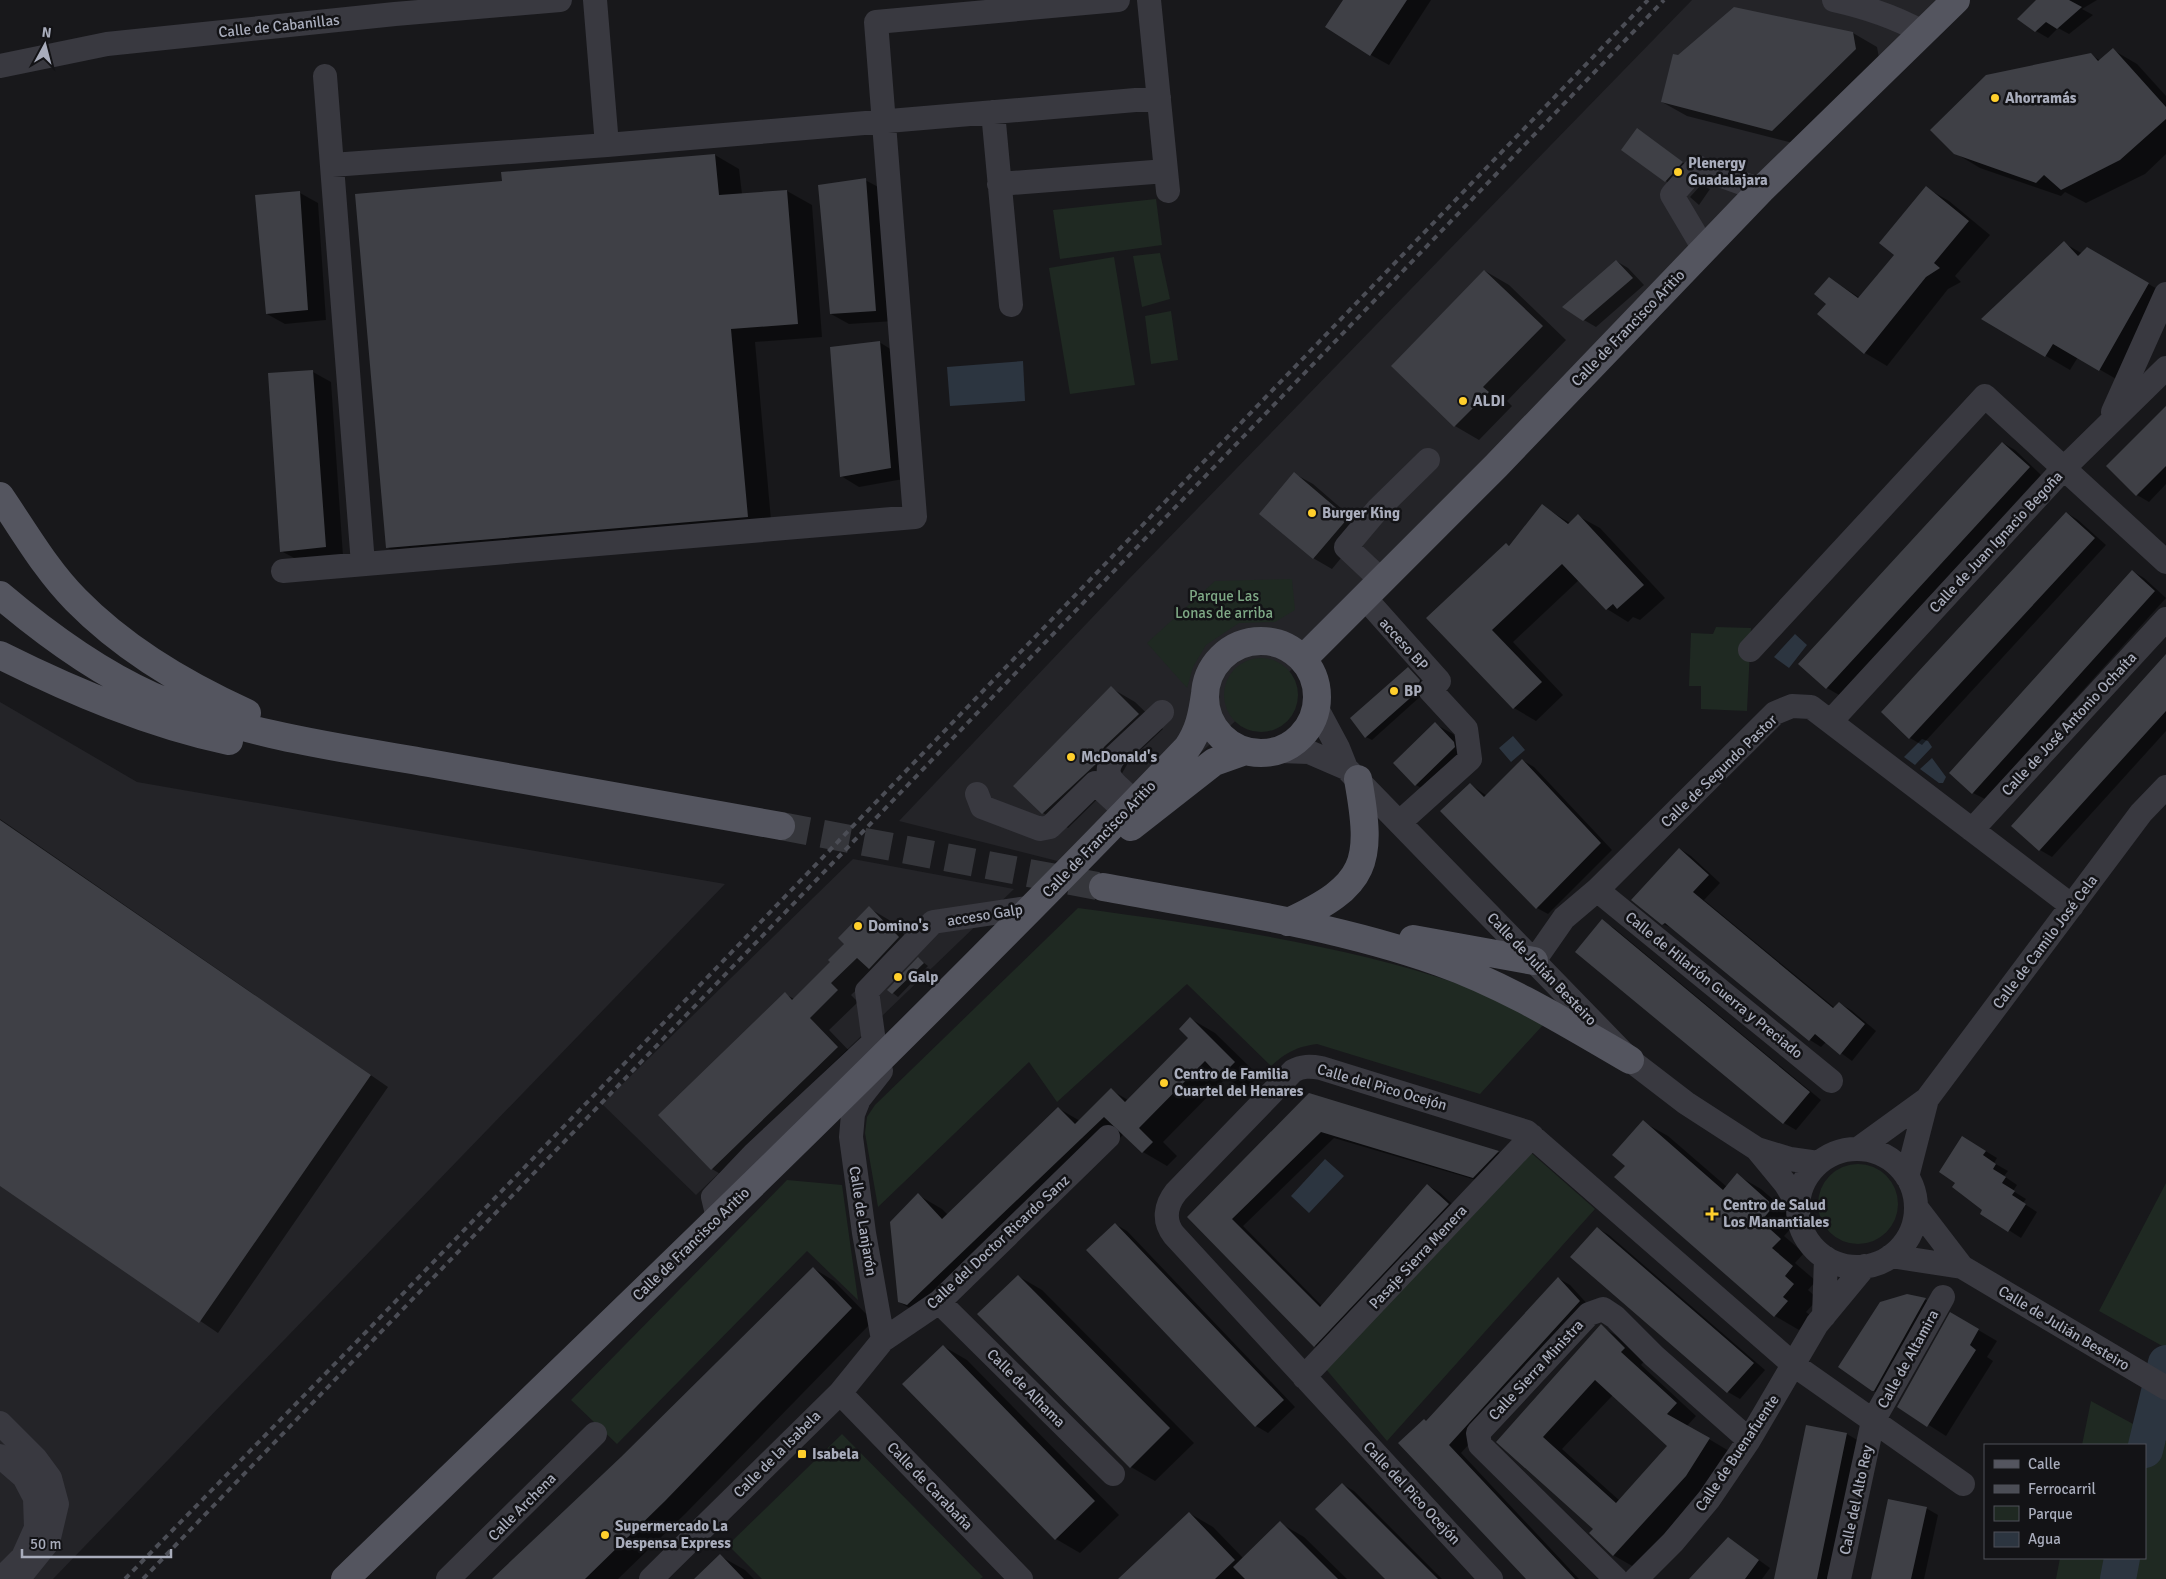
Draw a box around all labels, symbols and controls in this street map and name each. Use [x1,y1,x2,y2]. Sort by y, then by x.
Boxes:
street label: Calle de Cabanillas [217,11,341,41]
north arrow [20,20,70,70]
text: N [41,24,52,42]
place label: Ahorramás [2005,89,2077,107]
marker: Ahorramás [1989,92,2001,104]
place label: Plenergy Guadalajara [1688,154,1768,189]
marker: Plenergy Guadalajara [1672,166,1684,178]
street label: Calle de Francisco Aritio [1568,266,1689,390]
place label: ALDI [1473,392,1505,410]
marker: ALDI [1457,395,1469,407]
street label: Calle de Juan Ignacio Begoña [1926,467,2066,617]
place label: Burger King [1322,504,1400,522]
marker: Burger King [1306,507,1318,519]
park label: Parque Las Lonas de arriba [1175,587,1273,622]
street label: acceso BP [1376,614,1432,674]
street label: Calle de José Antonio Ochaíta [1998,648,2140,800]
place label: BP [1404,682,1422,700]
marker: BP [1388,685,1400,697]
street label: Calle de Segundo Pastor [1657,711,1781,831]
place label: McDonald's [1081,748,1158,766]
marker: McDonald's [1065,751,1077,763]
street label: Calle de Francisco Aritio [1039,777,1160,901]
street label: Calle de Camilo José Cela [1989,872,2101,1012]
street label: acceso Galp [946,900,1024,930]
street label: Calle de Hilarión Guerra y Preciado [1622,908,1806,1062]
street label: Calle de Julián Besteiro [1483,909,1601,1029]
place label: Domino's [868,917,929,935]
marker: Domino's [852,920,864,932]
place label: Galp [908,968,938,986]
marker: Galp [892,971,904,983]
street label: Calle del Pico Ocejón [1315,1060,1449,1114]
place label: Centro de Familia Cuartel del Henares [1174,1065,1304,1100]
marker: Centro de Familia Cuartel del Henares [1158,1077,1170,1089]
street label: Calle de Lanjarón [845,1165,881,1277]
street label: Calle del Doctor Ricardo Sanz [923,1171,1073,1313]
street label: Calle de Francisco Aritio [629,1183,753,1304]
place label: Centro de Salud Los Manantiales [1723,1196,1830,1231]
street label: Pasaje Sierra Menera [1365,1201,1471,1313]
marker: Centro de Salud Los Manantiales [1705,1207,1719,1221]
street label: Calle de Julián Besteiro [1995,1282,2133,1374]
street label: Calle de Altamira [1874,1307,1942,1411]
street label: Calle Sierra Ministra [1485,1316,1587,1424]
street label: Calle de Alhama [983,1345,1069,1431]
street label: Calle de Buenafuente [1691,1391,1783,1515]
street label: Calle de la Isabela [730,1407,824,1501]
street label: Calle de Carabaña [883,1438,977,1534]
street label: Calle del Pico Ocejón [1360,1438,1464,1548]
street label: Calle del Alto Rey [1836,1444,1876,1556]
legend [1984,1444,2146,1559]
place label: Isabela [812,1445,859,1463]
marker: Isabela [796,1448,808,1460]
text: Calle [2028,1455,2061,1473]
street label: Calle Archena [484,1469,560,1545]
text: Ferrocarril [2028,1480,2096,1498]
text: Parque [2028,1505,2073,1523]
place label: Supermercado La Despensa Express [615,1517,731,1552]
scale bar [22,1526,171,1558]
marker: Supermercado La Despensa Express [599,1529,611,1541]
text: Agua [2028,1530,2061,1548]
text: 50 m [30,1535,61,1553]

